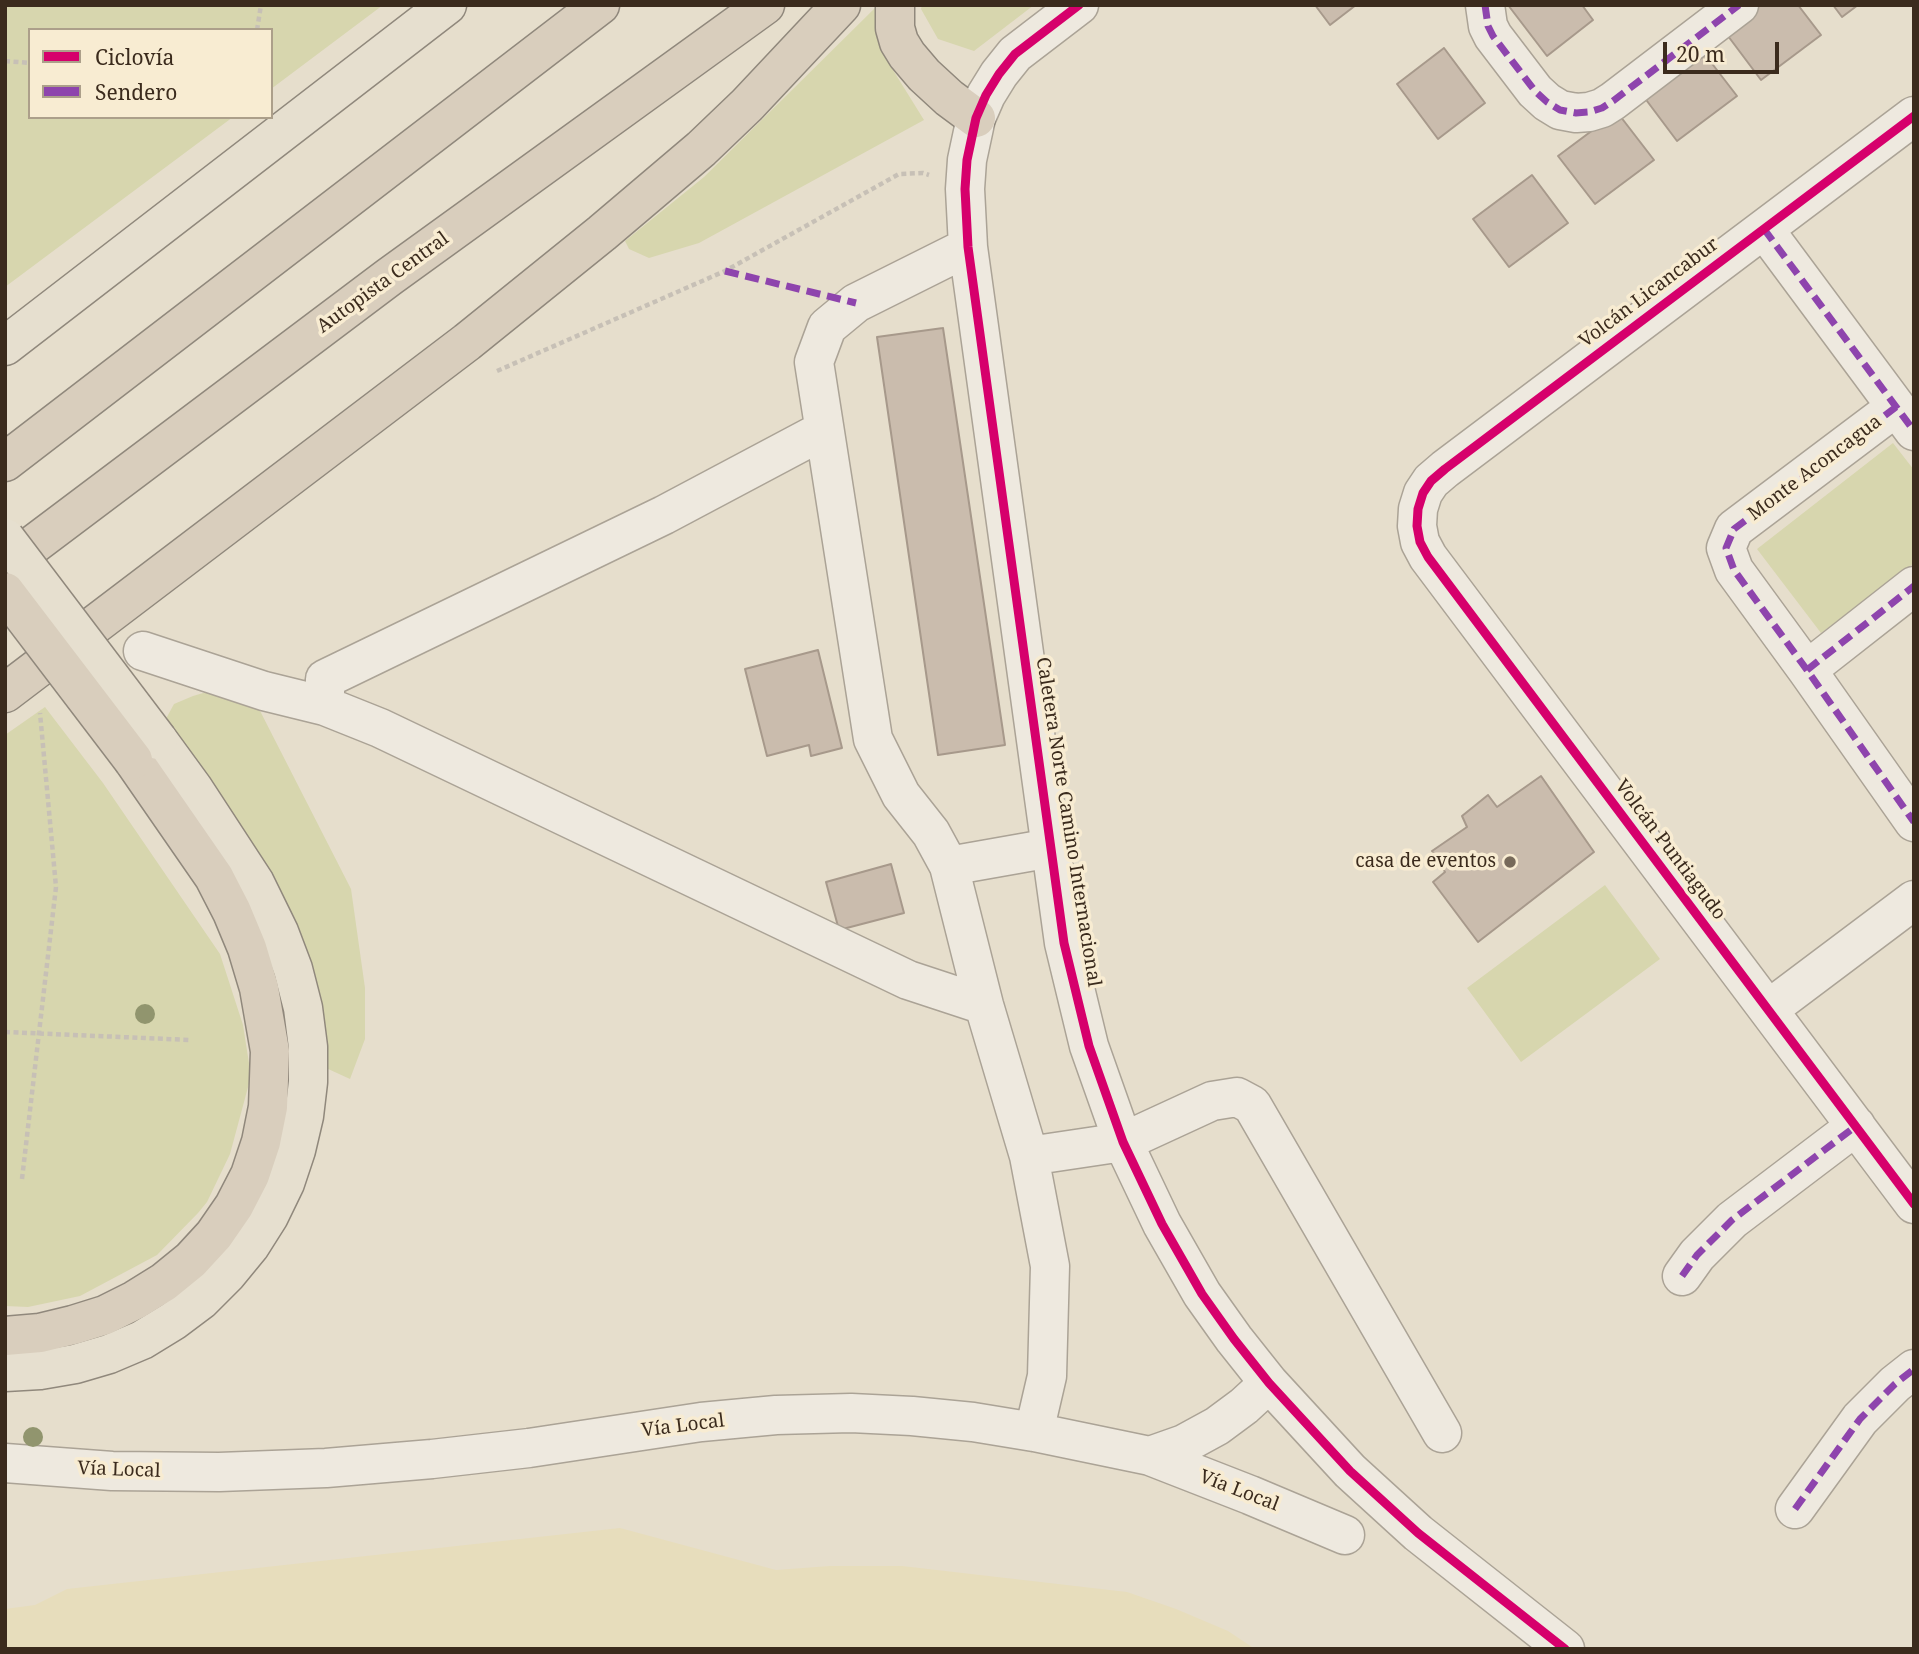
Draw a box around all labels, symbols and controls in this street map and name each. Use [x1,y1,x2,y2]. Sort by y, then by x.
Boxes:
legend [28,28,273,119]
scale bar [1667,28,1783,72]
text: 20 m [1676,40,1725,68]
text: Ciclovía [95,43,174,71]
text: Sendero [95,78,177,106]
street label: Autopista Central [313,228,453,338]
street label: Volcán Licancabur [1575,233,1723,353]
street label: Monte Aconcagua [1744,410,1886,526]
street label: Caletera Norte Camino Internacional [1031,656,1105,988]
street label: Volcán Puntiagudo [1610,775,1730,925]
place label: casa de eventos [1355,851,1496,873]
marker: casa de eventos [1502,854,1518,870]
street label: Vía Local [640,1410,726,1442]
street label: Vía Local [77,1457,161,1483]
street label: Vía Local [1196,1465,1282,1517]

